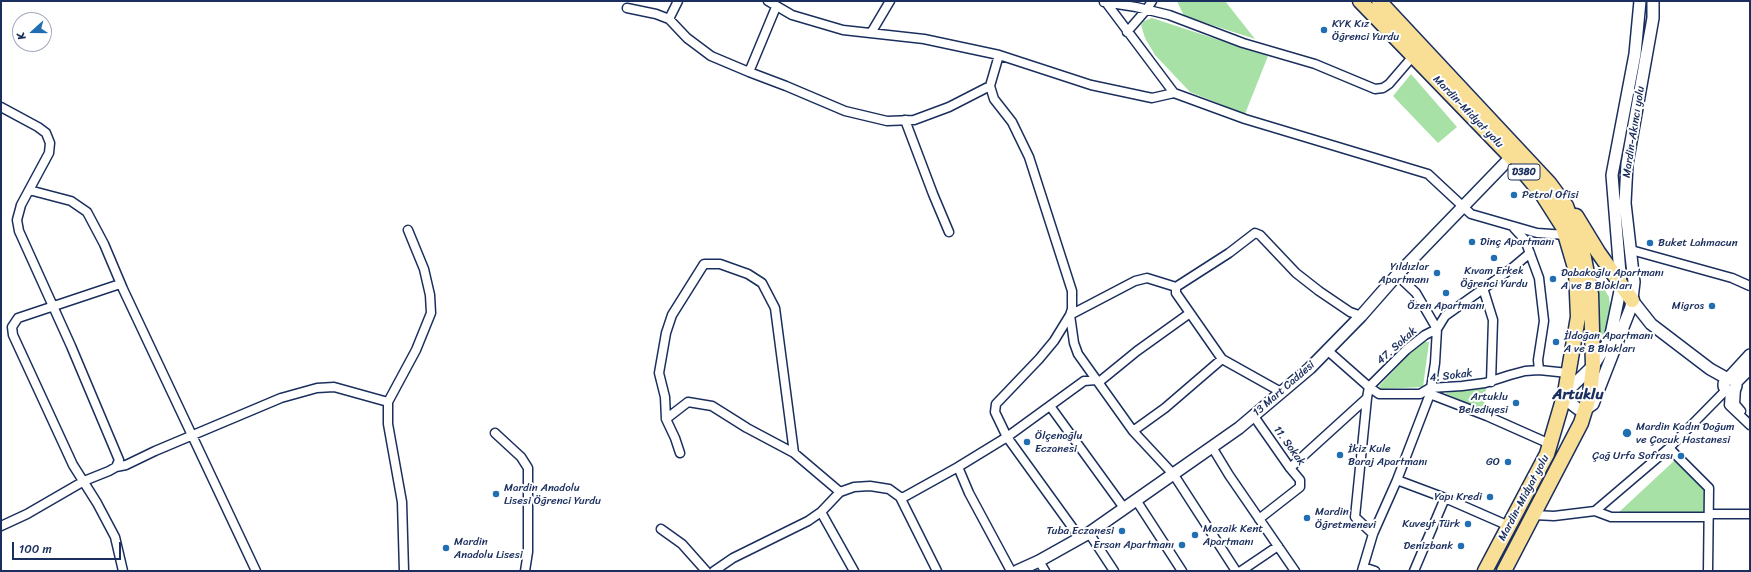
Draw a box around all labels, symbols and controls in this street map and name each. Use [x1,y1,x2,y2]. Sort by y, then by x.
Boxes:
north arrow [12,12,52,52]
place label: KYK Kız Öğrenci Yurdu [1332,17,1399,43]
marker: KYK Kız Öğrenci Yurdu [1319,25,1329,35]
text: K [11,30,31,43]
street label: Mardin-Midyat yolu [1430,73,1506,151]
street label: Mardin-Akıncı yolu [1620,85,1648,179]
road number: D380 [1508,164,1540,180]
place label: Petrol Ofisi [1522,188,1579,202]
marker: Petrol Ofisi [1509,190,1519,200]
place label: Dinç Apartmanı [1480,235,1554,249]
place label: Buket Lahmacun [1658,236,1738,250]
marker: Dinç Apartmanı [1467,237,1477,247]
marker: Buket Lahmacun [1645,238,1655,248]
marker: Kıvam Erkek Öğrenci Yurdu [1489,253,1499,263]
place label: Yıldızlar Apartmanı [1379,260,1429,286]
place label: Kıvam Erkek Öğrenci Yurdu [1460,264,1528,290]
place label: Dabakoğlu Apartmanı A ve B Blokları [1561,266,1664,292]
marker: Yıldızlar Apartmanı [1432,268,1442,278]
marker: Dabakoğlu Apartmanı A ve B Blokları [1548,274,1558,284]
marker: Özen Apartmanı [1441,288,1451,298]
place label: Özen Apartmanı [1407,299,1485,313]
place label: Migros [1672,299,1704,313]
marker: Migros [1707,301,1717,311]
street label: 47. Sokak [1374,325,1420,367]
place label: İldoğan Apartmanı A ve B Blokları [1564,329,1653,355]
marker: İldoğan Apartmanı A ve B Blokları [1551,337,1561,347]
street label: 13 Mart Caddesi [1250,359,1318,419]
street label: 4. Sokak [1429,367,1473,385]
district label: Artuklu [1553,386,1603,404]
place label: Artuklu Belediyesi [1458,390,1508,416]
marker: Artuklu Belediyesi [1511,398,1521,408]
place label: Mardin Kadın Doğum ve Çocuk Hastanesi [1636,420,1735,446]
street label: 11. Sokak [1270,424,1308,468]
marker: Mardin Kadın Doğum ve Çocuk Hastanesi [1621,427,1633,439]
place label: Ölçenoğlu Eczanesi [1035,429,1083,455]
marker: Ölçenoğlu Eczanesi [1022,437,1032,447]
place label: İkiz Kule Baraj Apartmanı [1348,442,1427,468]
place label: Çağ Urfa Sofrası [1592,449,1673,463]
marker: İkiz Kule Baraj Apartmanı [1335,450,1345,460]
marker: Çağ Urfa Sofrası [1676,451,1686,461]
street label: Mardin-Midyat yolu [1496,453,1552,543]
place label: GO [1486,455,1500,469]
marker: GO [1503,457,1513,467]
place label: Mardin Anadolu Lisesi Öğrenci Yurdu [504,481,601,507]
marker: Mardin Anadolu Lisesi Öğrenci Yurdu [491,489,501,499]
place label: Yapı Kredi [1434,490,1482,504]
marker: Yapı Kredi [1485,492,1495,502]
place label: Mardin Öğretmenevi [1315,505,1376,531]
marker: Mardin Öğretmenevi [1302,513,1312,523]
place label: Kuveyt Türk [1402,517,1460,531]
marker: Kuveyt Türk [1463,519,1473,529]
place label: Mozaik Kent Apartmanı [1203,522,1263,548]
place label: Tuba Eczanesi [1046,524,1114,538]
marker: Tuba Eczanesi [1117,526,1127,536]
marker: Mozaik Kent Apartmanı [1190,530,1200,540]
scale bar [14,534,123,560]
place label: Mardin Anadolu Lisesi [454,535,523,561]
text: 100 m [19,538,52,560]
place label: Ersan Apartmanı [1094,538,1174,552]
place label: Denizbank [1403,539,1453,553]
marker: Ersan Apartmanı [1177,540,1187,550]
marker: Denizbank [1456,541,1466,551]
marker: Mardin Anadolu Lisesi [441,543,451,553]

